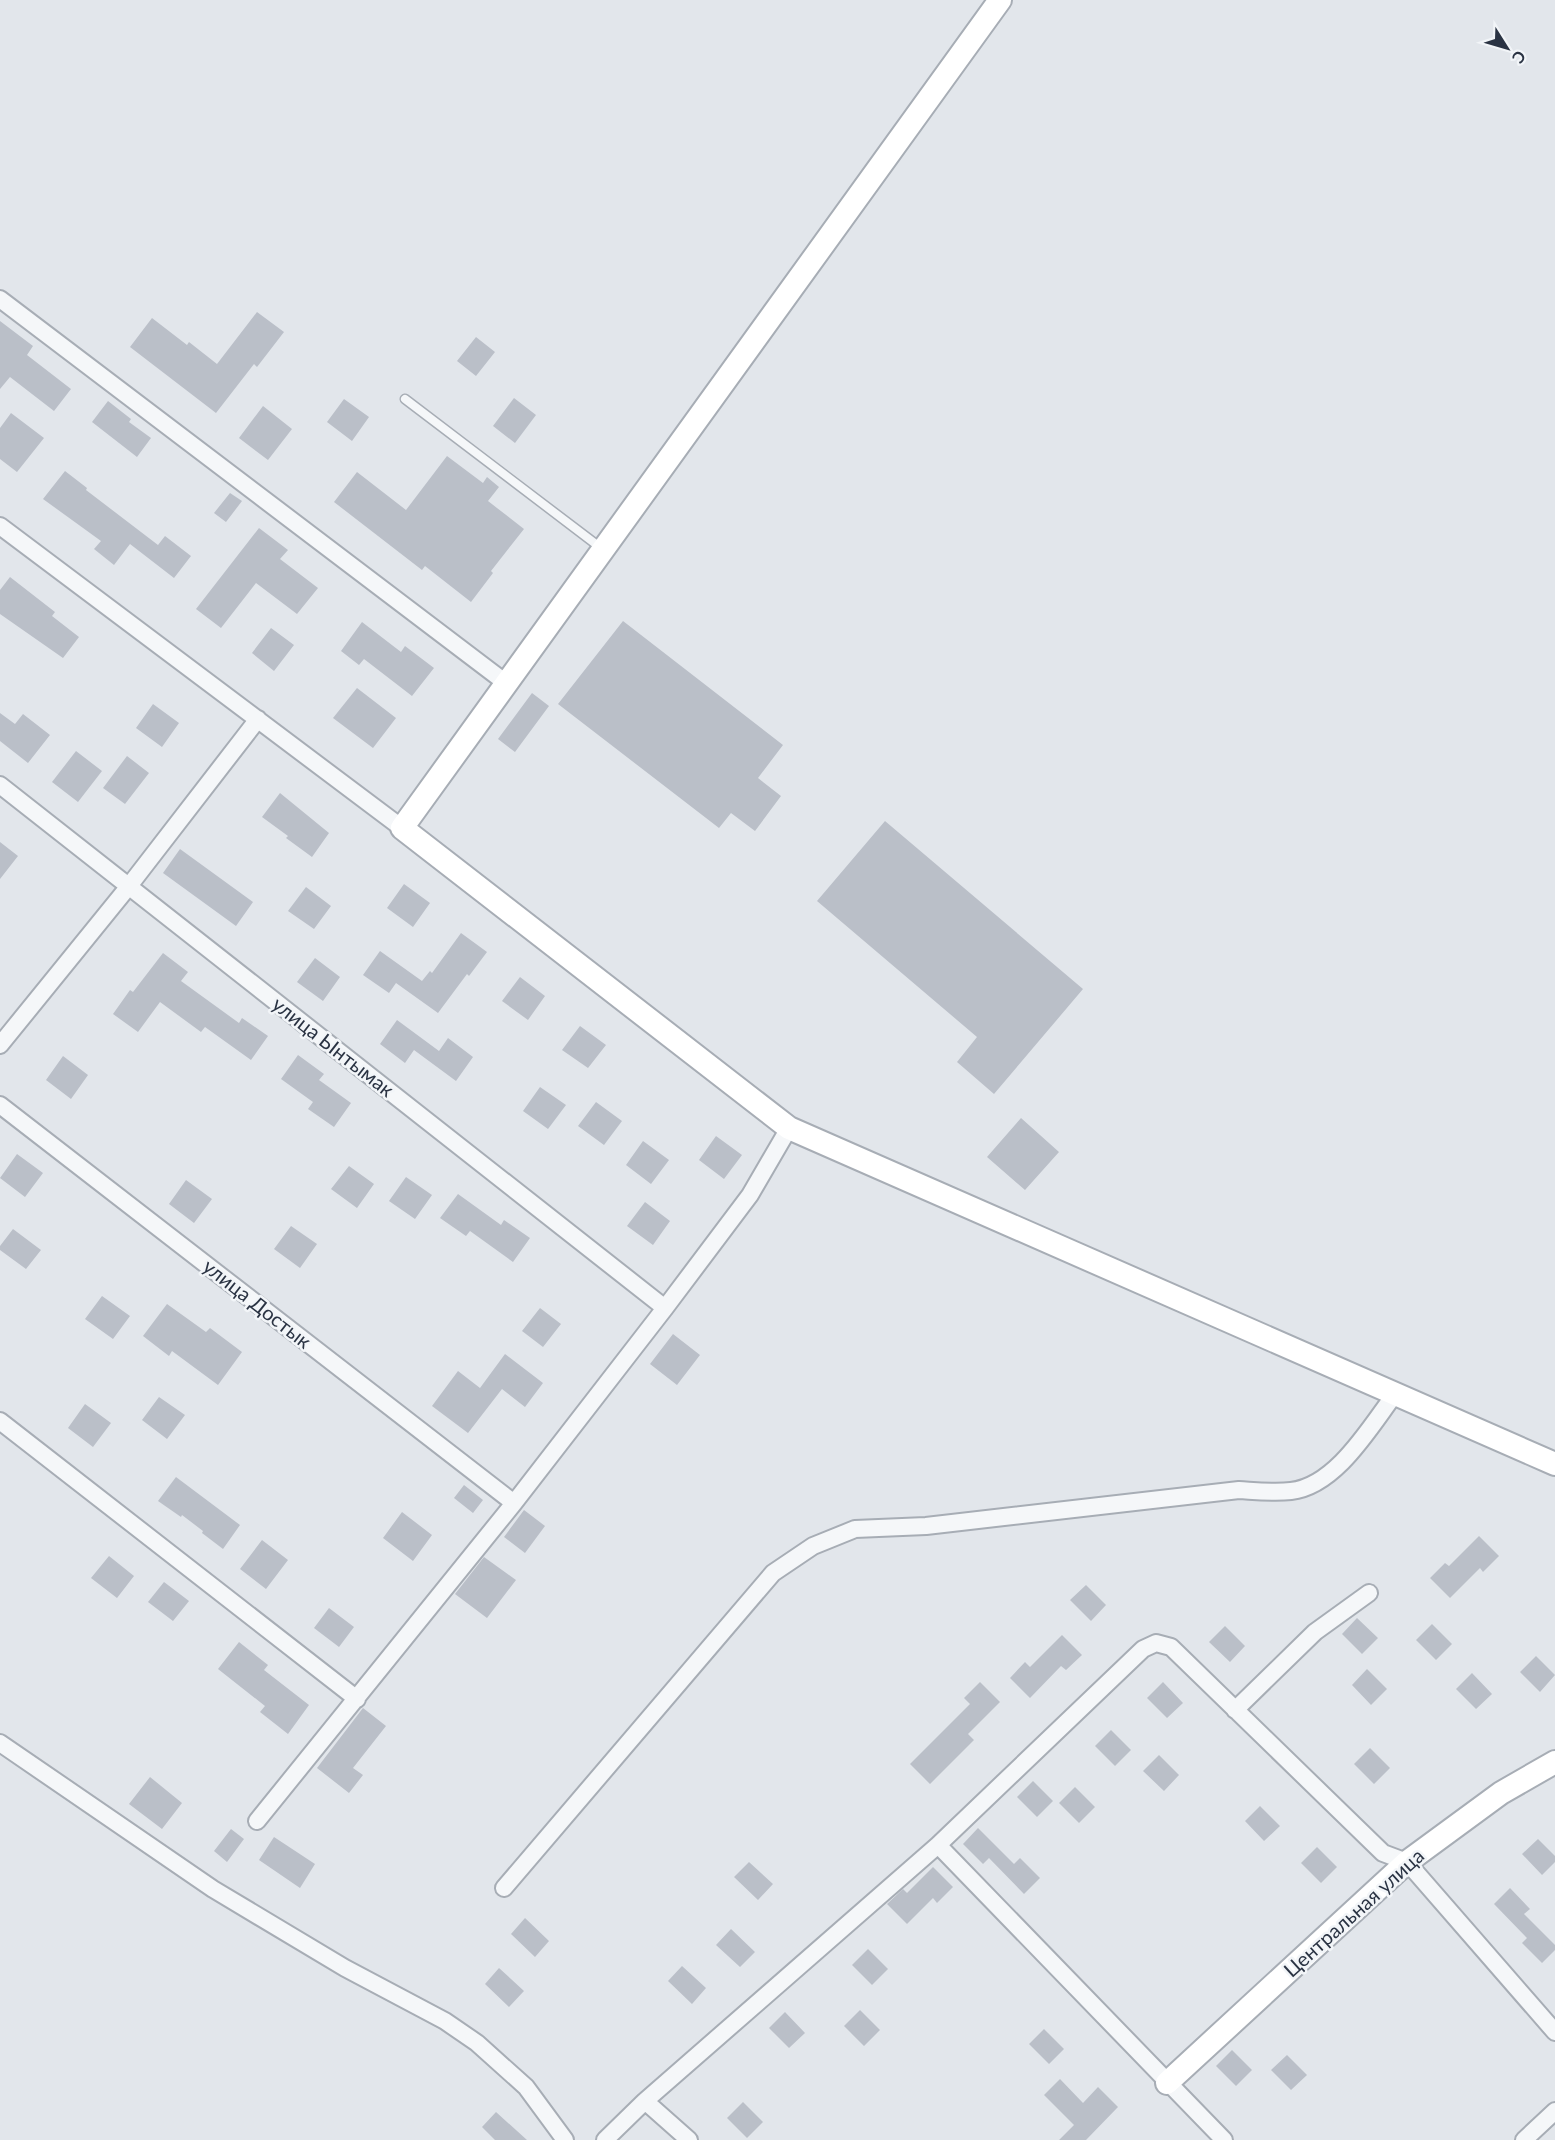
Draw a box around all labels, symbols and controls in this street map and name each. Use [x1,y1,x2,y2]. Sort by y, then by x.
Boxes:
north arrow [1477,18,1537,78]
text: С [1508,47,1530,68]
street label: улица Ынтымак [268,991,400,1102]
street label: улица Достык [199,1254,317,1353]
street label: Центральная улица [1278,1843,1428,1981]

